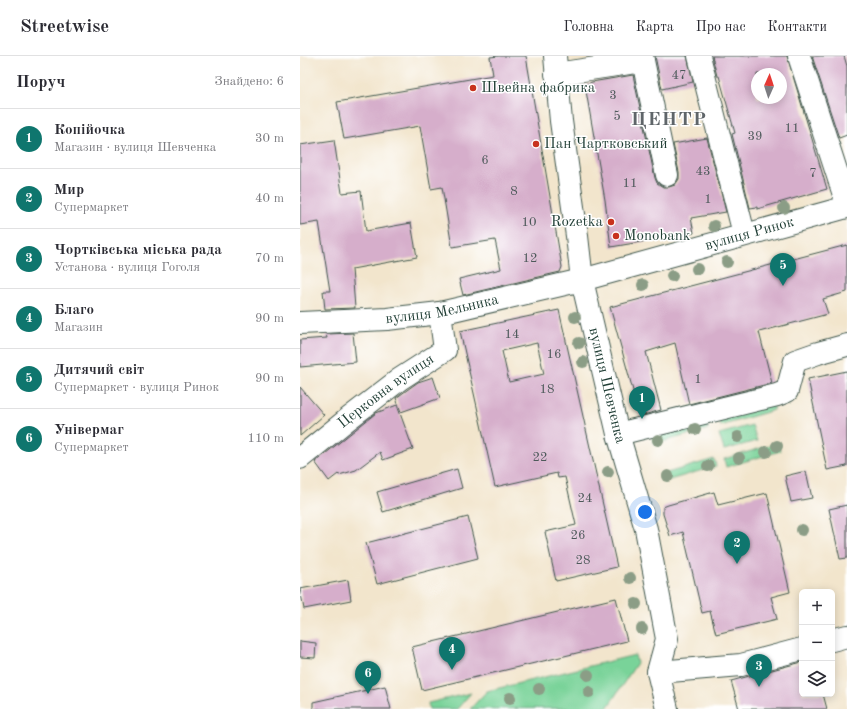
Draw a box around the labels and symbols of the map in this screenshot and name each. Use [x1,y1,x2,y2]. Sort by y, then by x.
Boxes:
north arrow [751,68,787,104]
house number: 47 [671,69,687,82]
place label: Швейна фабрика [481,81,596,96]
marker: Швейна фабрика [468,83,478,93]
house number: 3 [609,89,617,102]
house number: 5 [613,110,621,123]
district label: ЦЕНТР [631,111,707,130]
house number: 11 [784,122,800,135]
house number: 39 [747,130,763,143]
place label: Пан Чартковський [544,137,667,152]
marker: Пан Чартковський [531,139,541,149]
house number: 6 [481,154,489,167]
house number: 43 [695,165,711,178]
house number: 7 [809,167,817,180]
house number: 11 [622,177,638,190]
house number: 8 [510,185,518,198]
house number: 1 [704,193,712,206]
street label: вулиця Ринок [703,214,796,253]
place label: Rozetka [551,215,604,230]
house number: 10 [521,216,537,229]
marker: Rozetka [606,217,616,227]
place label: Monobank [624,229,691,244]
marker: Monobank [611,231,621,241]
house number: 12 [522,252,538,265]
pin: 5 [770,253,796,286]
street label: вулиця Мельника [385,292,501,327]
street label: вулиця Шевченка [586,326,628,446]
house number: 14 [504,328,520,341]
house number: 16 [546,348,562,361]
street label: Церковна вулиця [335,352,437,431]
house number: 1 [694,373,702,386]
house number: 18 [539,383,555,396]
pin: 1 [629,386,655,419]
house number: 22 [532,451,548,464]
house number: 24 [577,492,593,505]
your location [635,502,655,522]
house number: 26 [570,529,586,542]
pin: 2 [724,531,750,564]
house number: 28 [575,554,591,567]
pin: 4 [439,637,465,670]
pin: 3 [746,654,772,687]
pin: 6 [355,661,381,694]

